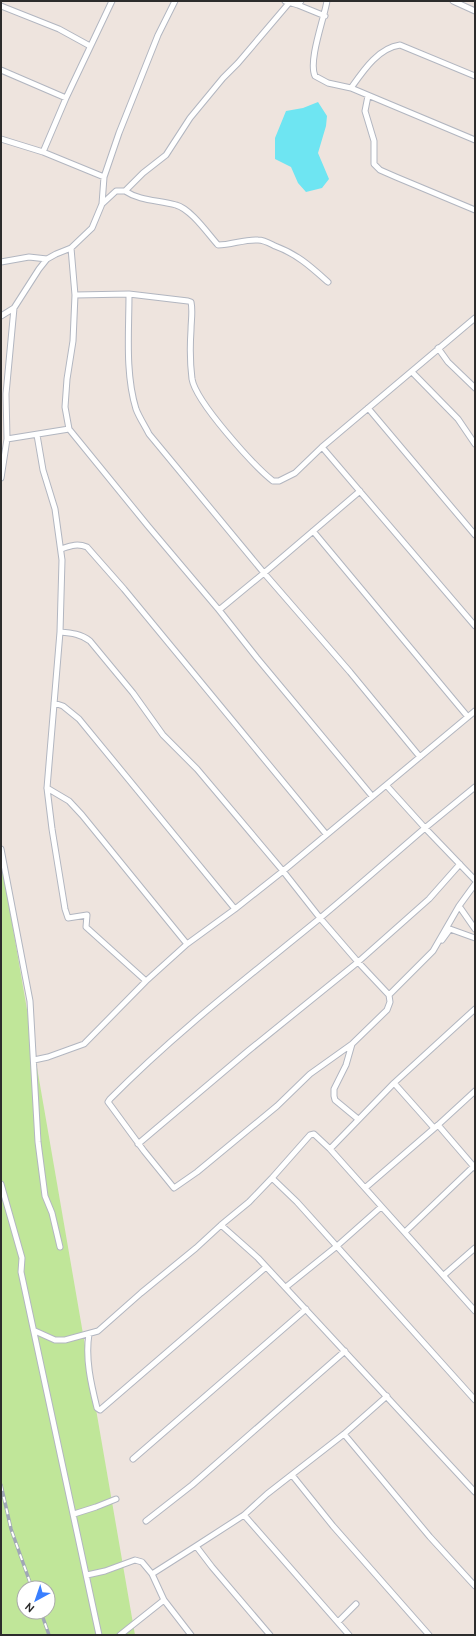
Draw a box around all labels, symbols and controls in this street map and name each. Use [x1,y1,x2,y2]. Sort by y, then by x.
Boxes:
north arrow [16,1580,56,1620]
text: N [23,1600,37,1615]

